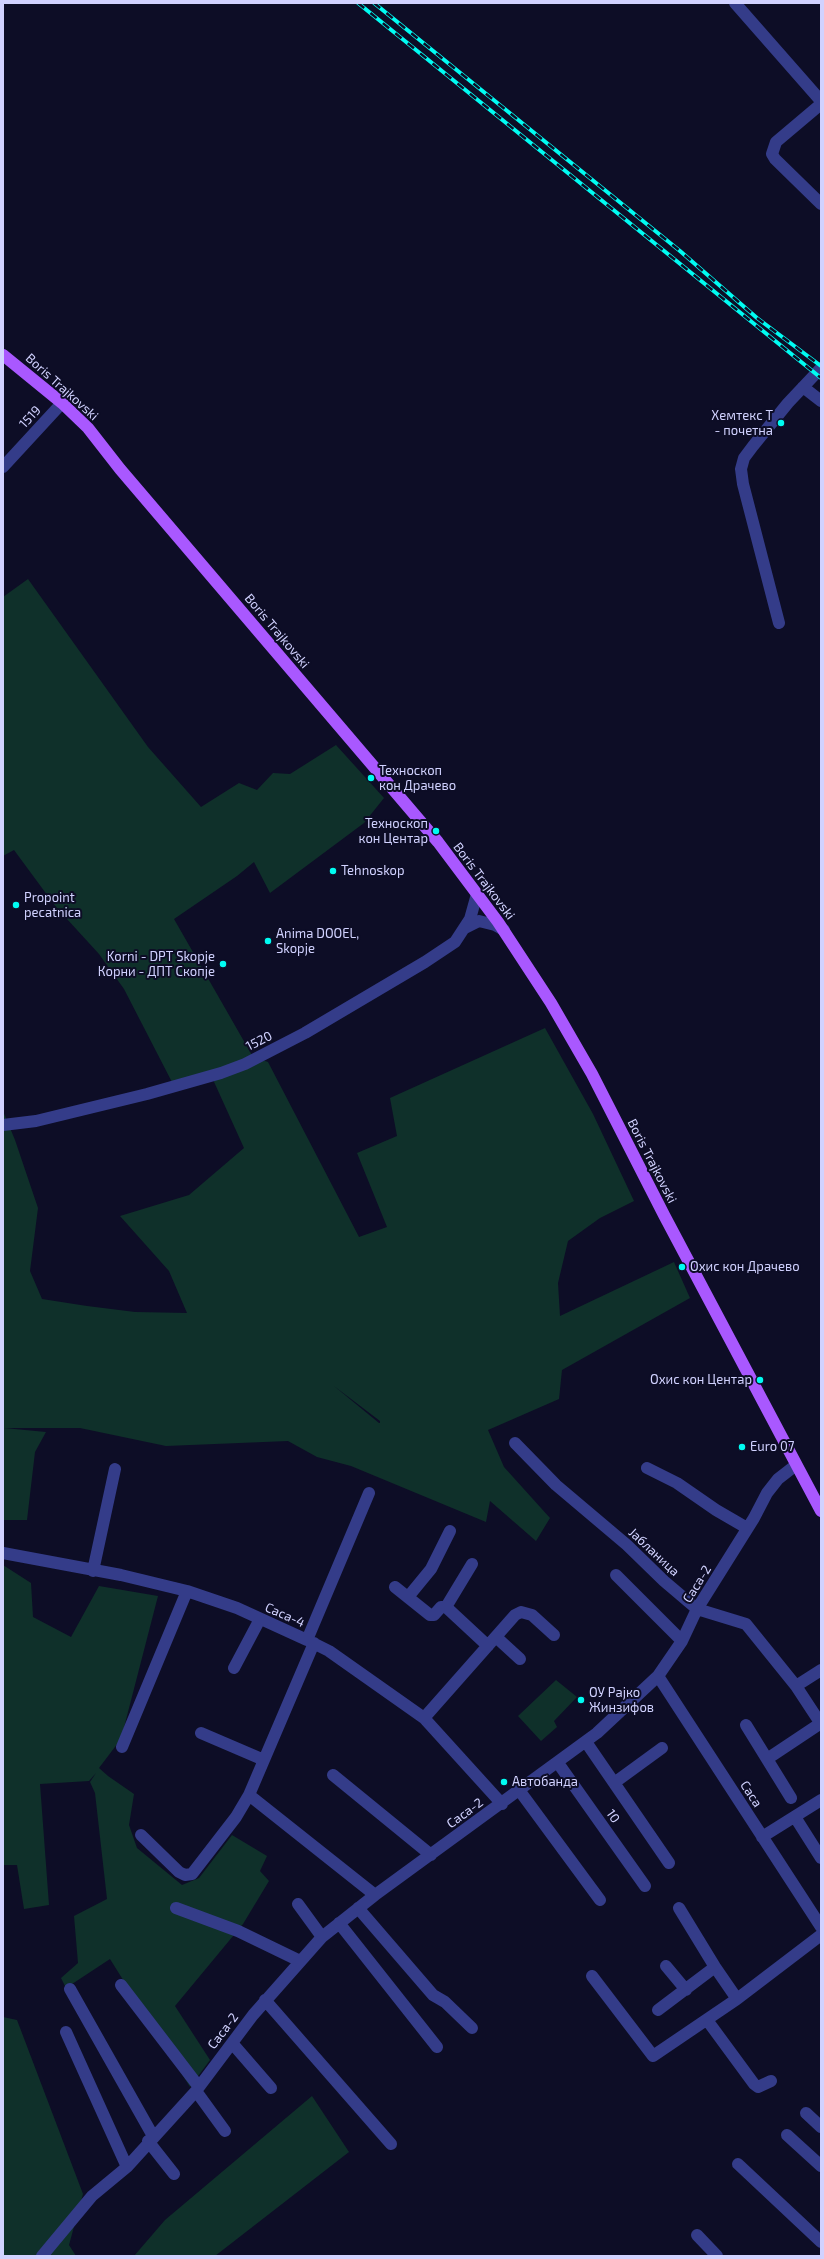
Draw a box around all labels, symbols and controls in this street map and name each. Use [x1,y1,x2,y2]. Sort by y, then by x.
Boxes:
street label: Boris Trajkovski [22,350,102,424]
street label: 1519 [16,403,44,431]
place label: Хемтекс Т - почетна [711,408,773,439]
marker: Хемтекс Т - почетна [776,418,786,428]
street label: Boris Trajkovski [241,591,313,671]
place label: Техноскоп кон Драчево [379,763,456,794]
marker: Техноскоп кон Драчево [366,773,376,783]
place label: Техноскоп кон Центар [359,816,428,847]
marker: Техноскоп кон Центар [431,826,441,836]
street label: Boris Trajkovski [450,839,518,923]
place label: Tehnoskop [341,863,405,879]
marker: Tehnoskop [328,866,338,876]
place label: Propoint pecatnica [24,890,81,921]
marker: Propoint pecatnica [11,900,21,910]
place label: Anima DOOEL, Skopje [276,926,359,957]
marker: Anima DOOEL, Skopje [263,936,273,946]
place label: Korni - DPT Skopje Корни - ДПТ Скопје [98,949,215,980]
marker: Korni - DPT Skopje Корни - ДПТ Скопје [218,959,228,969]
street label: 1520 [243,1028,275,1054]
street label: Boris Trajkovski [624,1116,680,1206]
place label: Охис кон Драчево [690,1259,800,1275]
marker: Охис кон Драчево [677,1262,687,1272]
place label: Охис кон Центар [650,1372,752,1388]
marker: Охис кон Центар [755,1375,765,1385]
place label: Euro 07 [750,1439,795,1455]
marker: Euro 07 [737,1442,747,1452]
street label: Јабланица [625,1525,683,1579]
street label: Саса-2 [679,1562,715,1606]
street label: Саса-4 [263,1599,307,1631]
place label: ОУ Рајко Жинзифов [589,1685,654,1716]
marker: ОУ Рајко Жинзифов [576,1695,586,1705]
place label: Автобанда [512,1774,578,1790]
marker: Автобанда [499,1777,509,1787]
street label: Саса [737,1778,765,1810]
street label: Саса-2 [444,1795,486,1831]
street label: 10 [603,1806,623,1826]
street label: Саса-2 [204,2010,242,2052]

